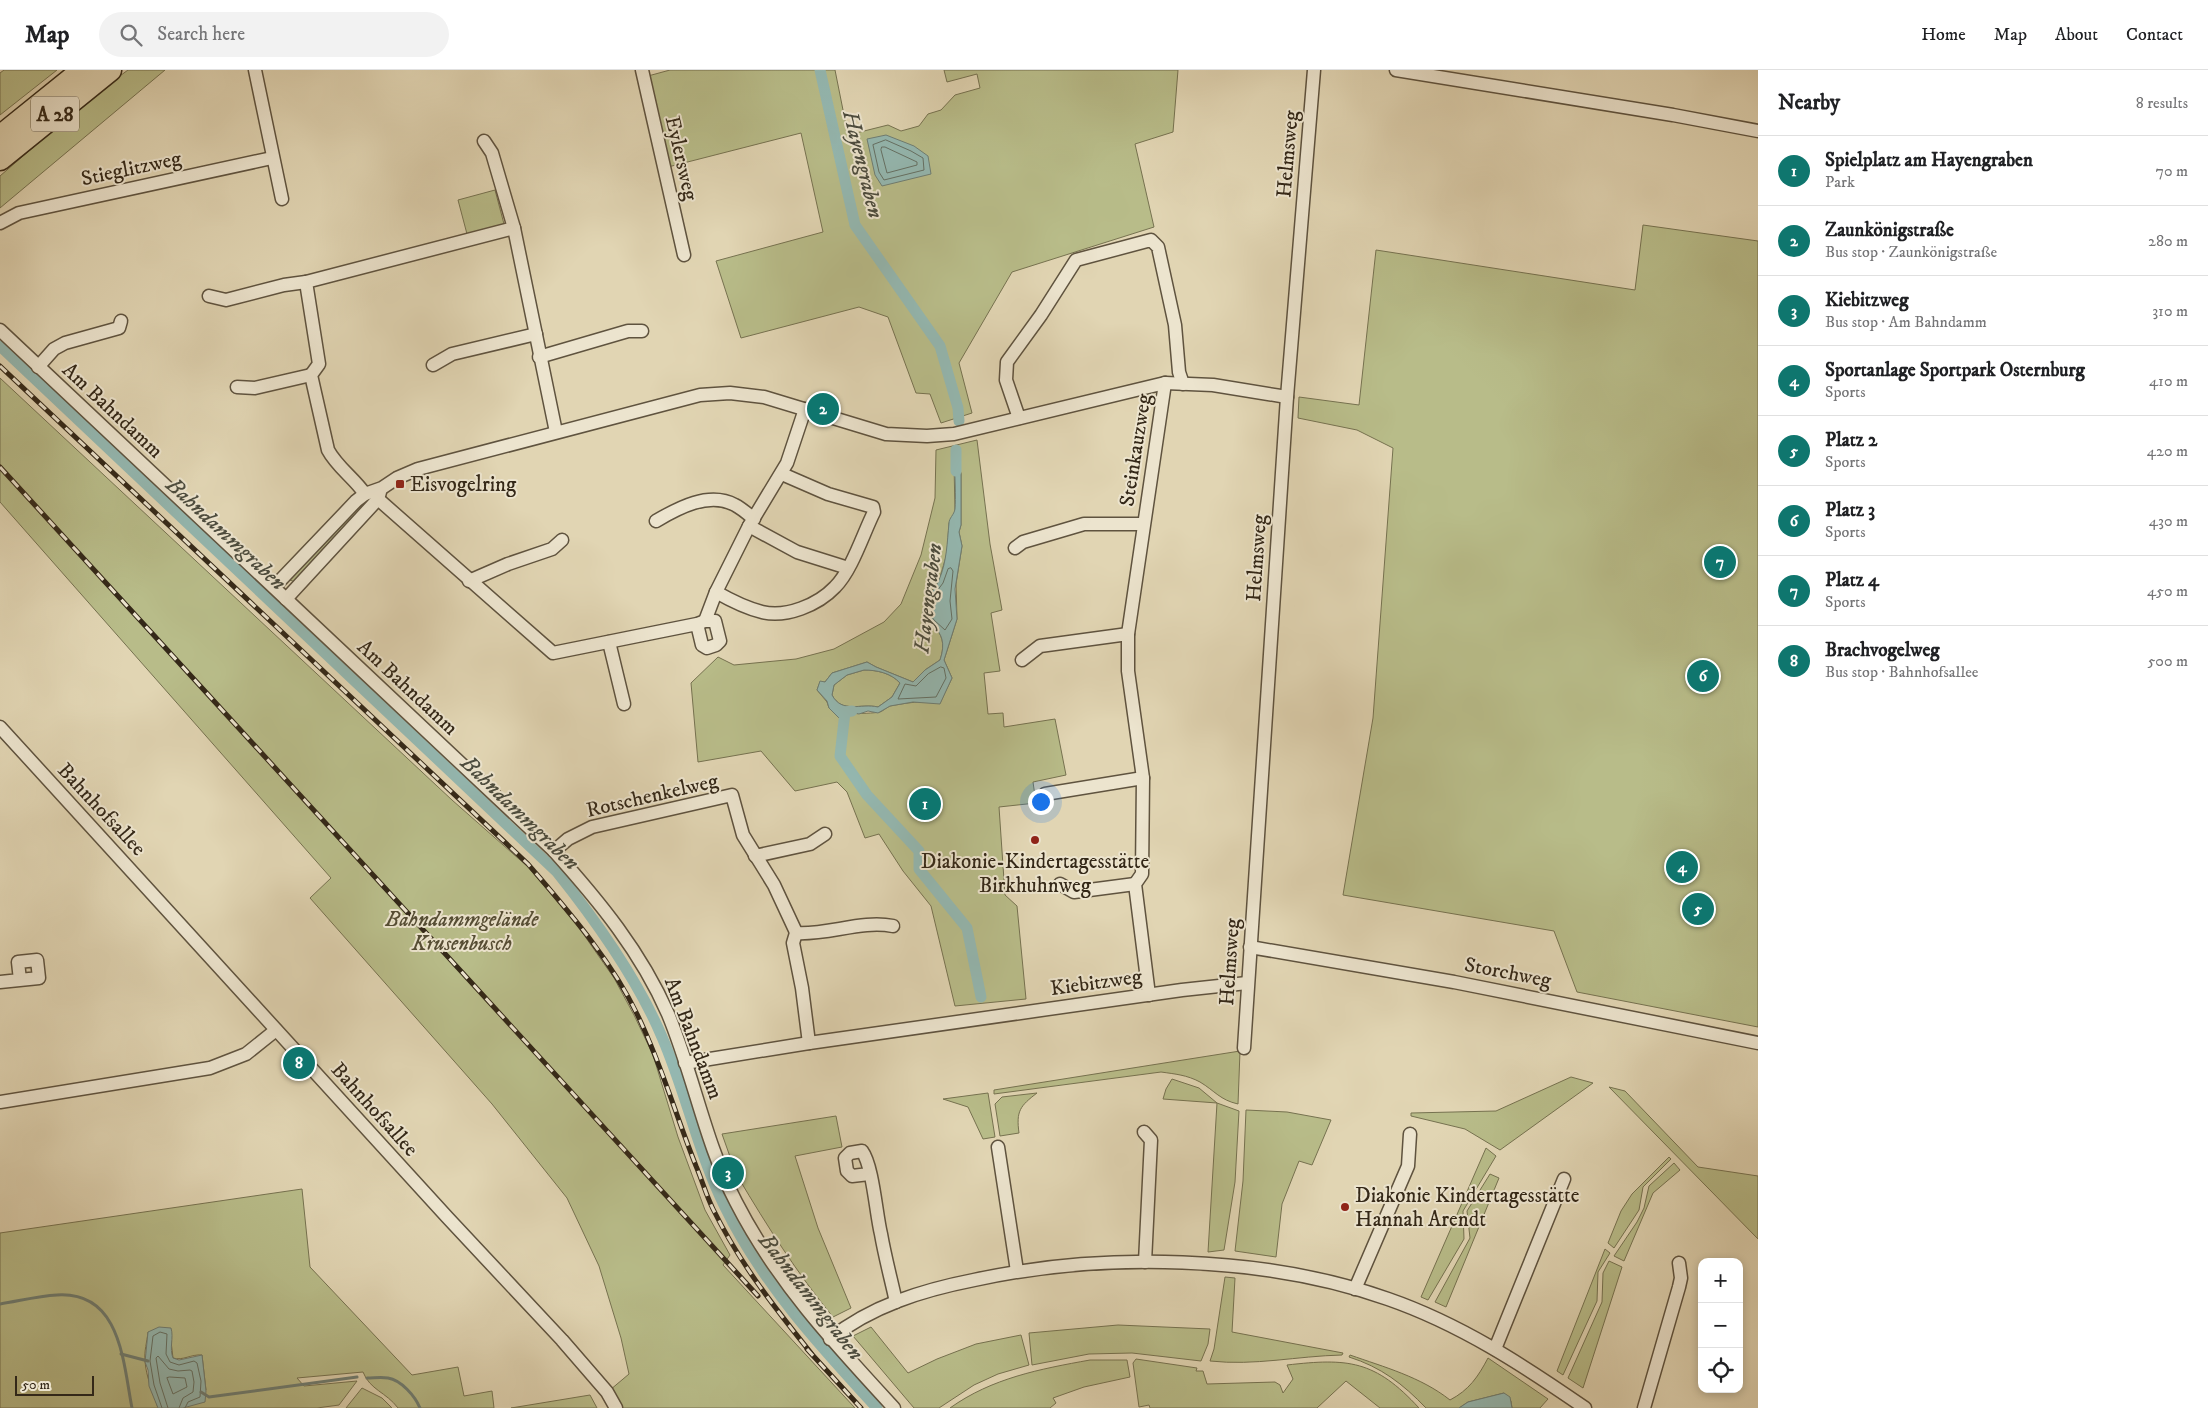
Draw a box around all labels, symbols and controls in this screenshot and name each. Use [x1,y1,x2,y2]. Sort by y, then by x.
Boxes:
search box [99,12,449,57]
text: Map [25,20,69,50]
icon: search [117,21,145,49]
text: Search here [157,23,245,46]
text: Home [1921,24,1966,46]
text: Map [1994,24,2027,46]
text: About [2055,24,2098,46]
text: Contact [2126,24,2183,46]
text: Nearby [1778,90,1840,116]
text: 8 results [2136,93,2188,113]
road number: A 28 [31,97,79,132]
water label: Hayengraben [836,107,889,221]
street label: Helmsweg [1271,109,1305,199]
street label: Eylersweg [659,113,704,204]
street label: Stieglitzweg [79,146,184,192]
text: Spielplatz am Hayengraben [1825,149,2033,172]
text: 1 [1791,161,1797,181]
text: 70 m [2156,161,2188,181]
text: Park [1825,172,1855,192]
text: Zaunkönigstraße [1825,219,1954,242]
text: 2 [1790,231,1798,251]
text: 280 m [2148,231,2188,251]
text: Bus stop · Zaunkönigstraße [1825,242,1997,262]
text: Kiebitzweg [1825,289,1908,312]
text: 3 [1791,301,1797,321]
text: 310 m [2152,301,2188,321]
text: Bus stop · Am Bahndamm [1825,312,1987,332]
street label: Am Bahndamm [56,357,168,464]
text: Sportanlage Sportpark Osternburg [1825,359,2085,382]
text: 4 [1789,371,1799,391]
text: 410 m [2149,371,2188,391]
text: Sports [1825,382,1866,402]
pin: 2 [807,390,839,428]
street label: Steinkauzweg [1114,391,1158,508]
text: Platz 2 [1825,429,1877,452]
text: 5 [1790,441,1798,461]
text: 420 m [2147,441,2188,461]
text: Sports [1825,452,1866,472]
water label: Bahndammgraben [160,471,291,596]
place label: Eisvogelring [410,472,517,498]
marker: Eisvogelring [394,478,406,490]
text: Platz 3 [1825,499,1875,522]
text: 6 [1790,511,1798,531]
text: 430 m [2149,511,2188,531]
street label: Helmsweg [1241,513,1273,603]
text: Sports [1825,522,1866,542]
water label: Hayengraben [908,542,949,656]
pin: 7 [1704,543,1736,581]
text: Platz 4 [1825,569,1879,592]
text: 7 [1790,581,1798,601]
text: 450 m [2147,581,2188,601]
text: Sports [1825,592,1866,612]
street label: Am Bahndamm [351,634,463,741]
text: Brachvogelweg [1825,639,1940,662]
text: 8 [1790,651,1798,671]
text: 500 m [2147,651,2188,671]
pin: 6 [1687,657,1719,695]
text: Bus stop · Bahnhofsallee [1825,662,1978,682]
water label: Bahndammgraben [455,749,585,876]
street label: Bahnhofsallee [52,758,151,862]
street label: Rotschenkelweg [584,768,722,824]
pin: 1 [909,785,941,823]
your location [1028,789,1054,815]
marker: Diakonie-Kindertagesstätte Birkhuhnweg [1029,834,1041,846]
pin: 4 [1666,848,1698,886]
place label: Diakonie-Kindertagesstätte Birkhuhnweg [921,849,1150,899]
pin: 5 [1682,890,1714,928]
park label: Bahndammgelände Krusenbusch [385,907,539,957]
street label: Helmsweg [1214,917,1246,1007]
street label: Storchweg [1462,952,1554,994]
street label: Kiebitzweg [1049,964,1144,1002]
street label: Am Bahndamm [658,974,728,1103]
pin: 8 [283,1044,315,1082]
street label: Bahnhofsallee [325,1057,424,1162]
pin: 3 [712,1154,744,1192]
place label: Diakonie Kindertagesstätte Hannah Arendt [1355,1183,1580,1233]
marker: Diakonie Kindertagesstätte Hannah Arendt [1339,1201,1351,1213]
water label: Bahndammgraben [752,1227,869,1366]
map controls [1698,1258,1743,1393]
button: + [1698,1258,1743,1303]
button: − [1698,1303,1743,1348]
button: locate [1698,1348,1743,1393]
scale bar [15,1373,94,1396]
text: 50 m [22,1376,50,1394]

